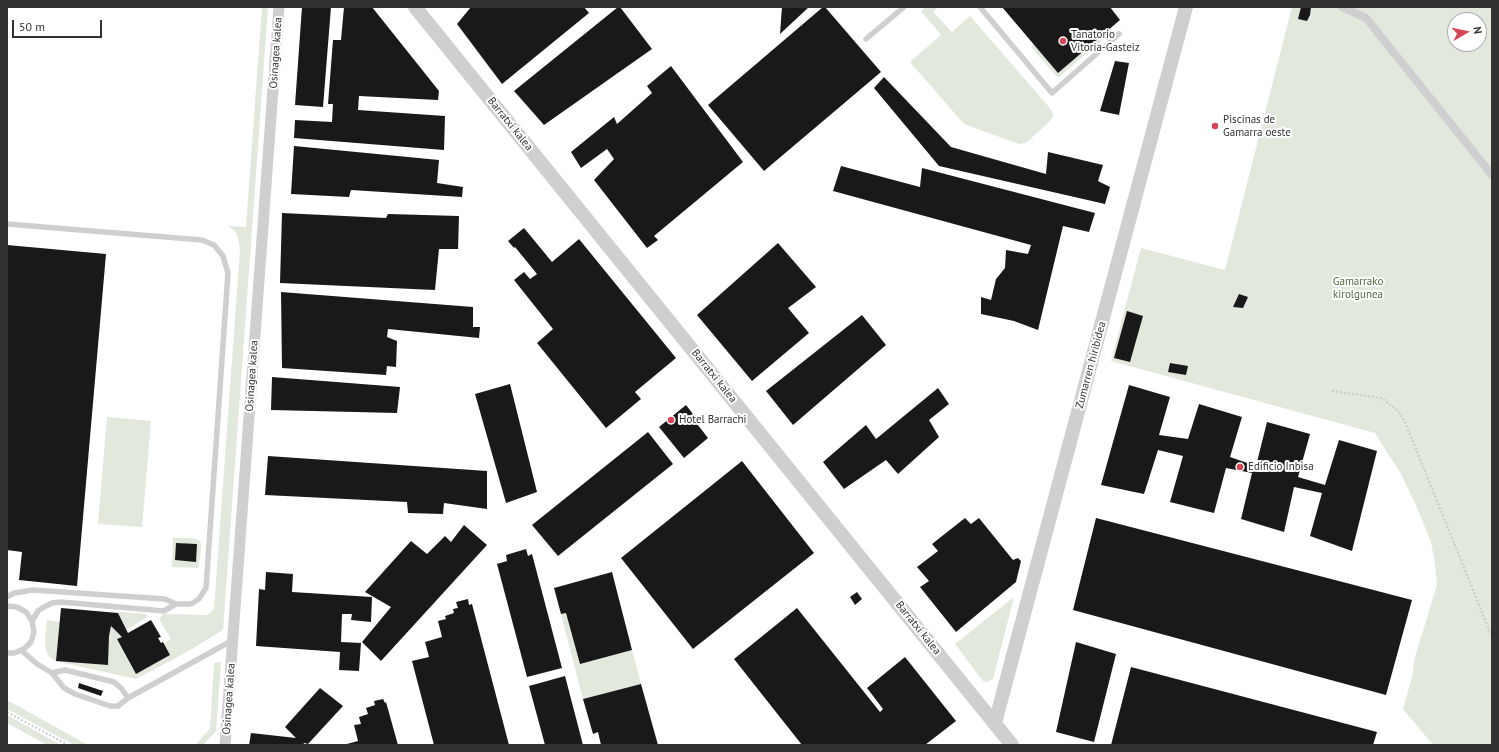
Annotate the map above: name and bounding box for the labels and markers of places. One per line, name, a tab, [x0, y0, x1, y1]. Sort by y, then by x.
place label: Tanatorio Vitoria-Gasteiz	[1071, 28, 1140, 54]
marker: Tanatorio Vitoria-Gasteiz	[1058, 36, 1068, 46]
place label: Piscinas de Gamarra oeste	[1223, 113, 1291, 139]
marker: Piscinas de Gamarra oeste	[1210, 121, 1220, 131]
place label: Hotel Barrachi	[679, 413, 746, 427]
marker: Hotel Barrachi	[666, 415, 676, 425]
place label: Edificio Inbisa	[1248, 460, 1314, 474]
marker: Edificio Inbisa	[1235, 462, 1245, 472]

